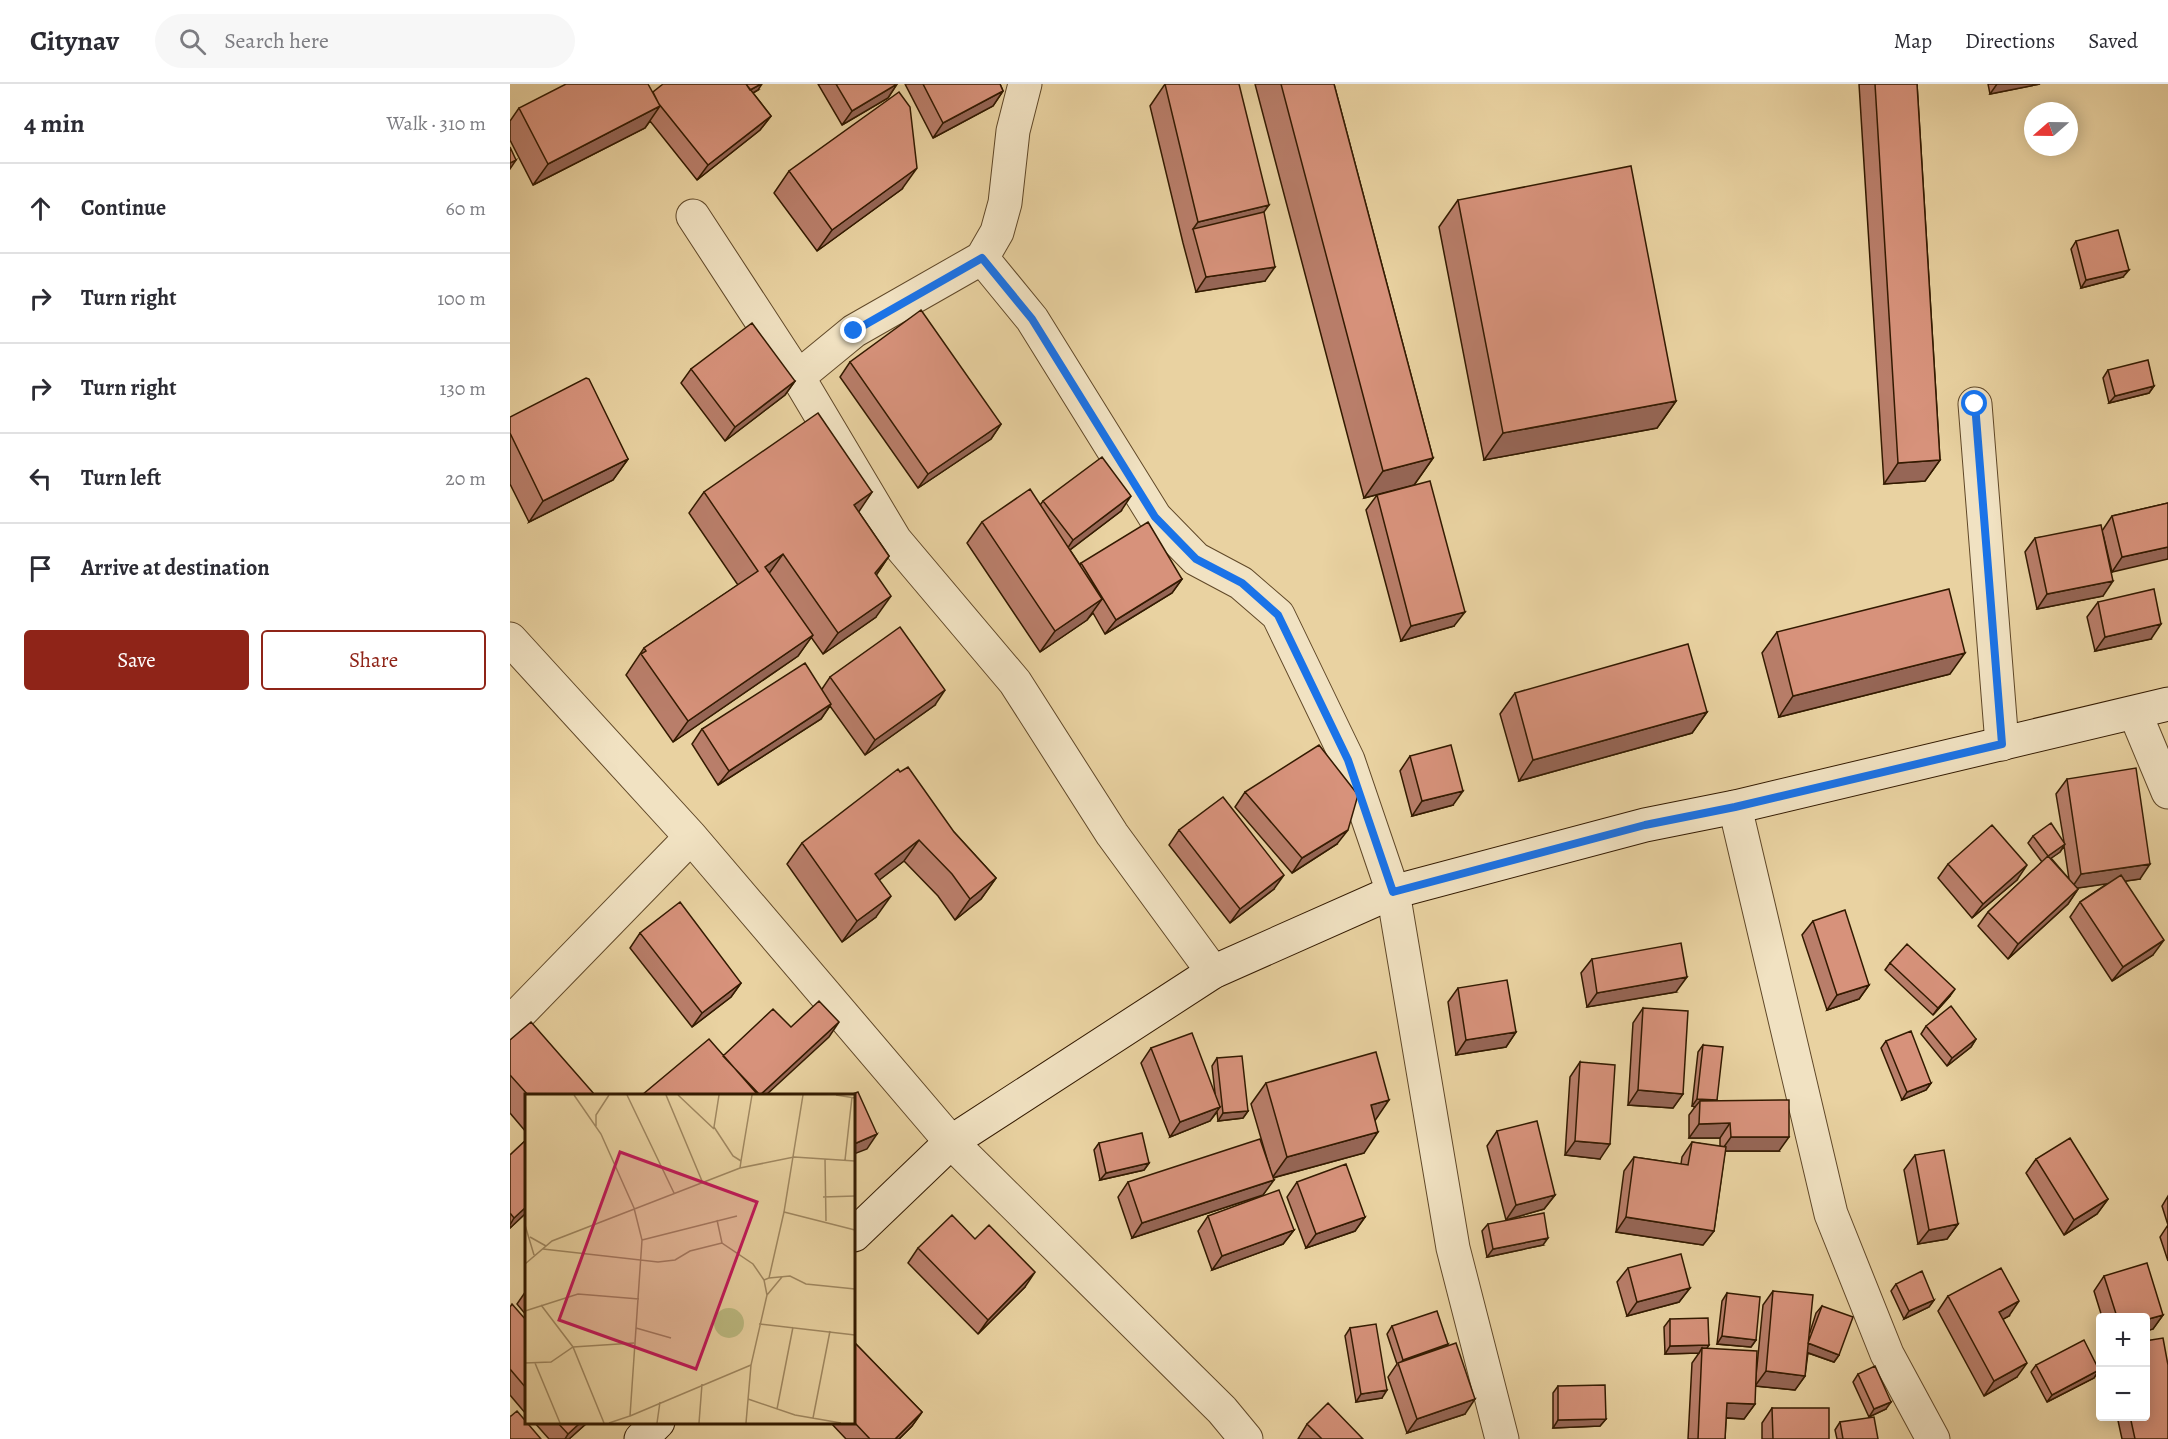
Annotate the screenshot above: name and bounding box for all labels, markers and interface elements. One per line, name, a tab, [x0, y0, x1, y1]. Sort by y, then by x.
search box	[155, 14, 575, 68]
text: Citynav	[30, 22, 119, 60]
icon: search	[176, 25, 209, 58]
text: Search here	[224, 26, 329, 56]
text: Map	[1894, 27, 1932, 55]
text: Directions	[1965, 27, 2055, 55]
text: Saved	[2088, 27, 2138, 55]
north arrow	[2024, 102, 2078, 156]
text: 4 min	[24, 106, 85, 141]
text: Walk · 310 m	[387, 110, 486, 137]
icon: ahead	[24, 192, 57, 225]
text: Continue	[81, 193, 166, 223]
text: 60 m	[446, 195, 486, 222]
icon: right	[24, 282, 57, 315]
text: Turn right	[81, 283, 177, 313]
text: 100 m	[437, 285, 486, 312]
route end	[840, 317, 866, 343]
icon: right	[24, 372, 57, 405]
text: Turn right	[81, 373, 177, 403]
text: 130 m	[440, 375, 486, 402]
route start	[1961, 390, 1987, 416]
icon: left	[24, 462, 57, 495]
text: Turn left	[81, 463, 161, 493]
text: 20 m	[445, 465, 486, 492]
icon: arrive	[24, 552, 57, 585]
text: Arrive at destination	[81, 553, 270, 583]
button: Save	[24, 630, 249, 690]
button: Share	[261, 630, 486, 690]
inset map	[525, 1094, 855, 1424]
map controls	[2096, 1313, 2150, 1421]
button: +	[2096, 1313, 2150, 1367]
button: −	[2096, 1367, 2150, 1421]

